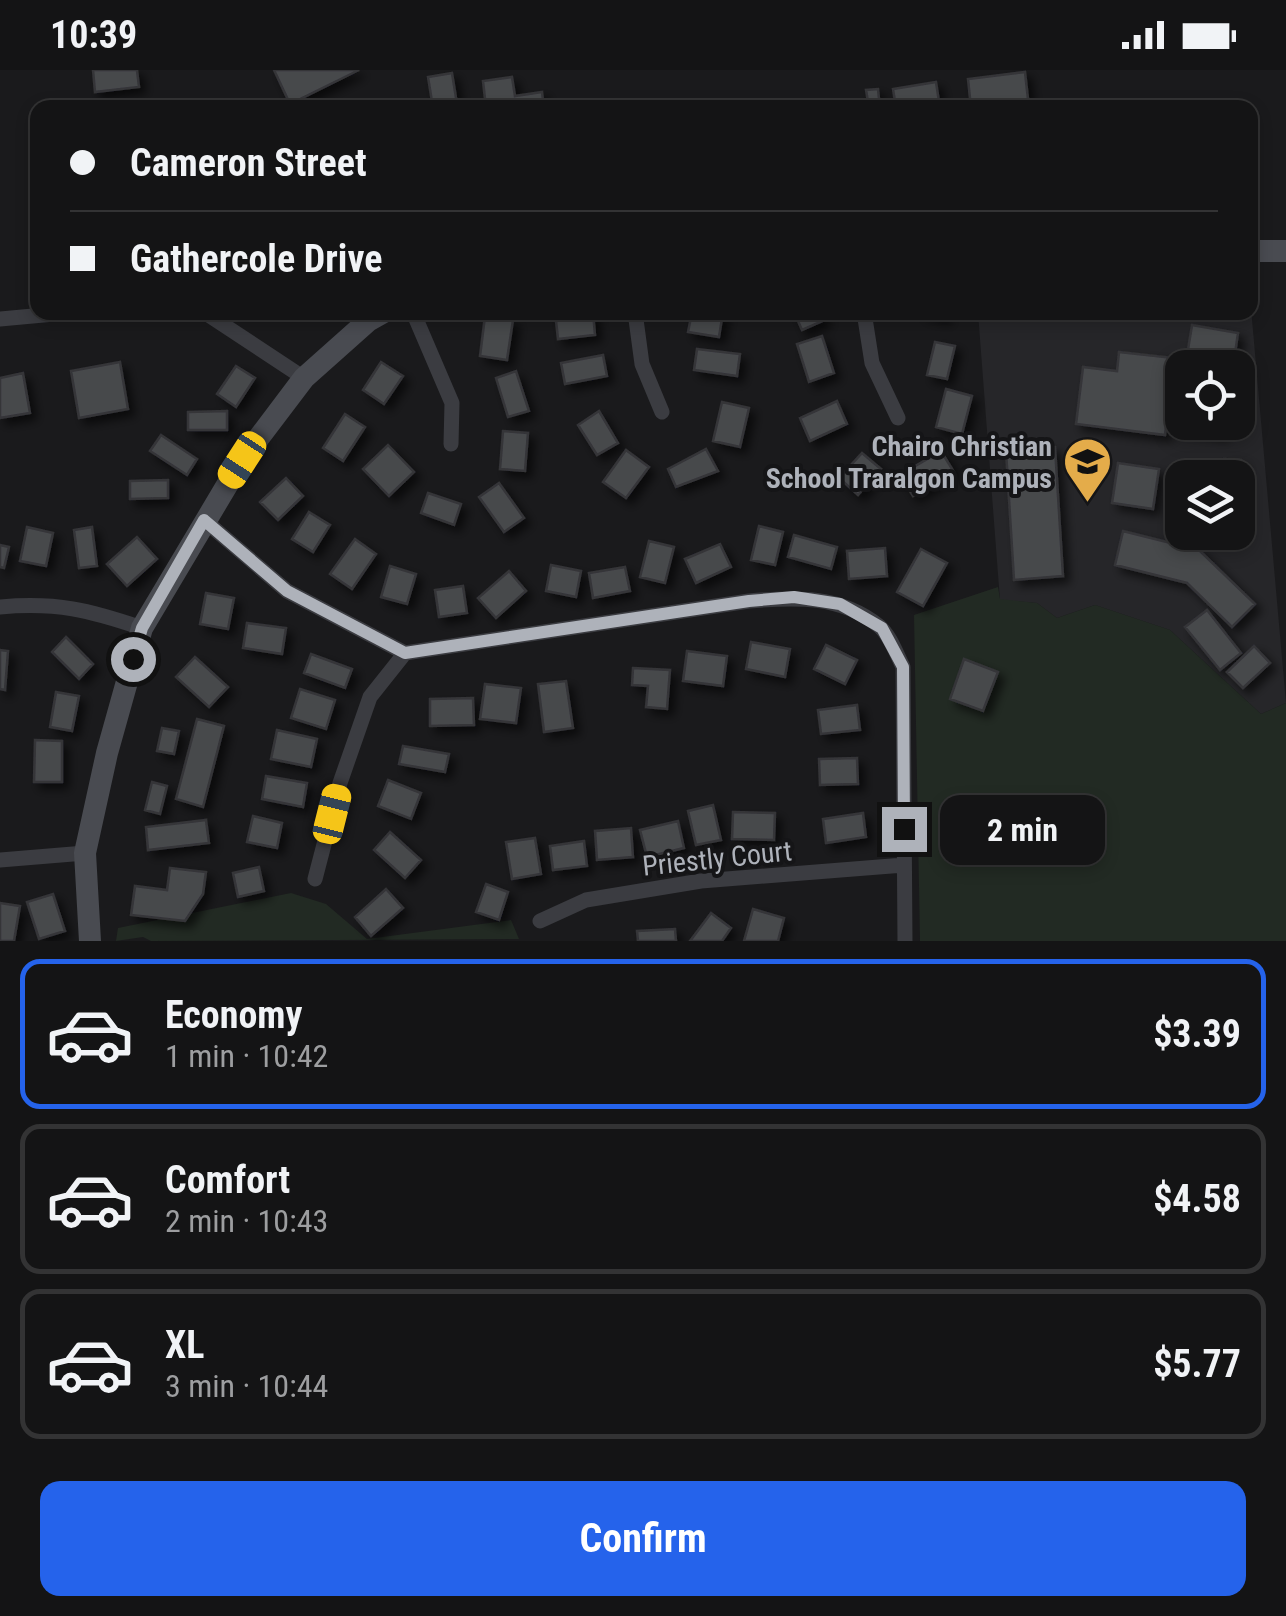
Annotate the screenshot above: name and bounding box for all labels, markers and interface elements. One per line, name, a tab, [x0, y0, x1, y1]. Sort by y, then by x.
text: 10:39	[50, 13, 137, 57]
text: Cameron Street	[130, 141, 367, 185]
text: Gathercole Drive	[130, 237, 382, 281]
map controls	[1165, 350, 1255, 550]
button: locate	[1165, 350, 1255, 440]
car	[213, 427, 271, 493]
place label: Chairo Christian School Traralgon Campus	[766, 430, 1052, 495]
school or university icon: Chairo Christian School Traralgon Campus	[1061, 436, 1113, 504]
button: layers	[1165, 460, 1255, 550]
route start	[111, 637, 156, 682]
car	[310, 781, 354, 847]
callout: 2 min	[939, 794, 1104, 864]
route end	[882, 807, 927, 852]
text: 2 min	[987, 811, 1058, 849]
street label: Priestly Court	[641, 834, 793, 883]
icon: car	[45, 989, 135, 1079]
text: Economy	[165, 993, 302, 1037]
text: $3.39	[1153, 1012, 1241, 1056]
text: 1 min · 10:42	[165, 1037, 328, 1075]
icon: car	[45, 1154, 135, 1244]
text: Comfort	[165, 1158, 290, 1202]
text: $4.58	[1153, 1177, 1241, 1221]
text: 2 min · 10:43	[165, 1202, 328, 1240]
icon: car	[45, 1319, 135, 1409]
text: XL	[165, 1323, 204, 1367]
text: $5.77	[1153, 1342, 1241, 1386]
text: 3 min · 10:44	[165, 1367, 328, 1405]
button: Confirm	[40, 1481, 1246, 1596]

